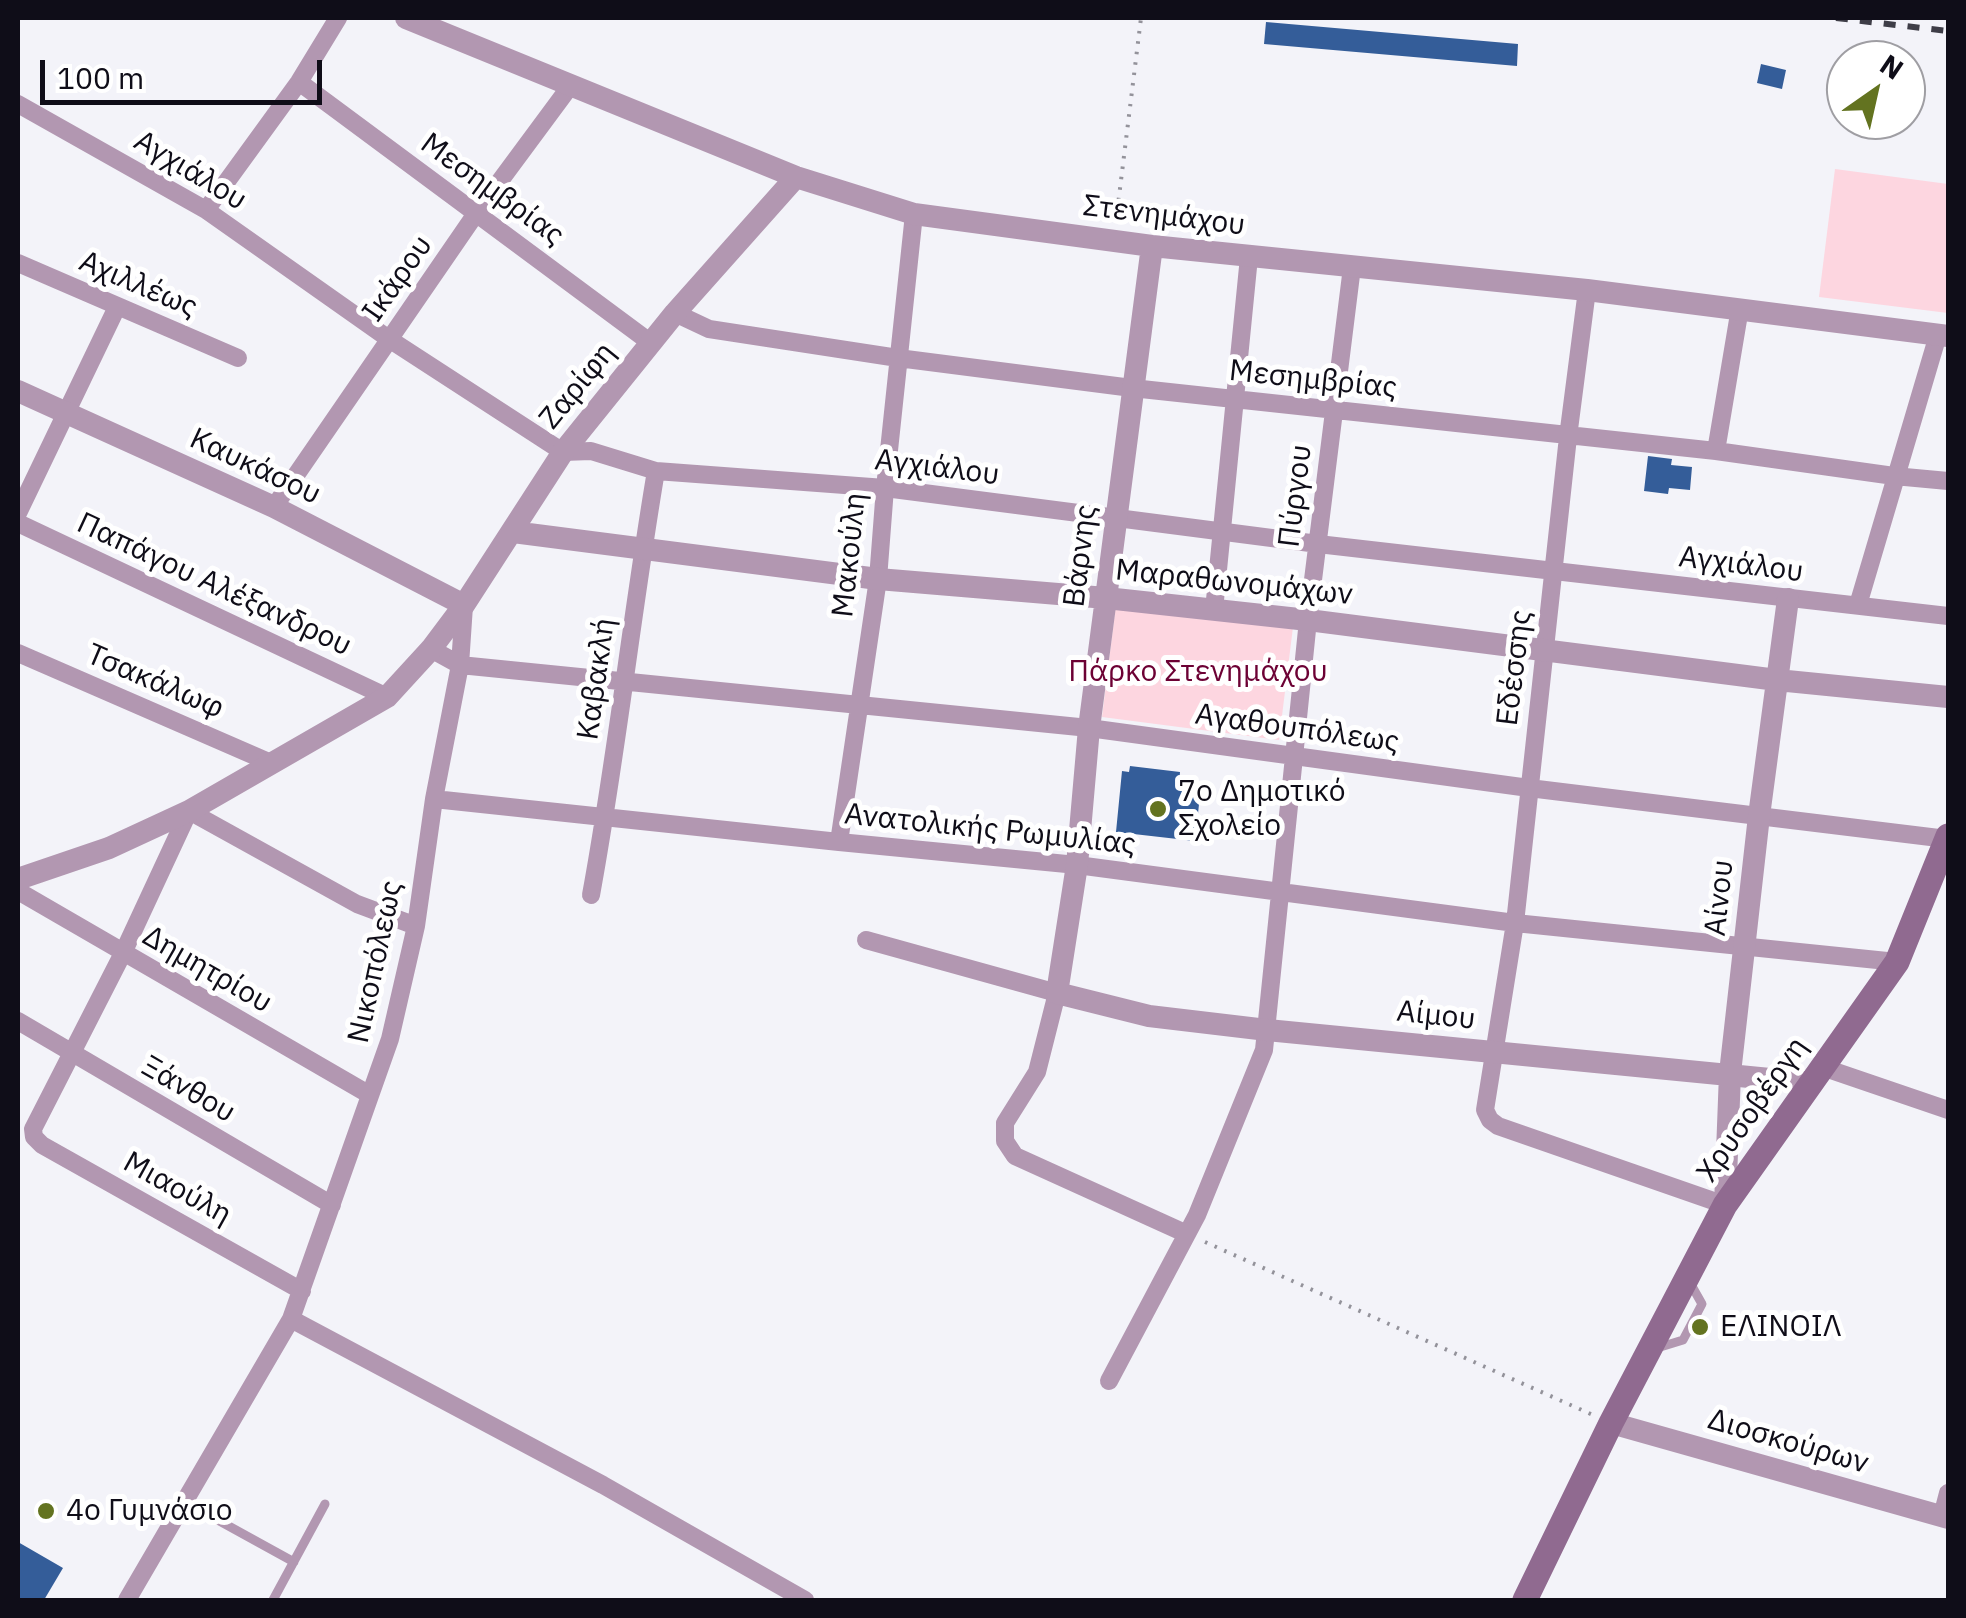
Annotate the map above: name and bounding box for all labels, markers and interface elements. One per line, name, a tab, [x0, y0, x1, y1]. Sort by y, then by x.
scale bar	[45, 40, 328, 102]
north arrow	[1826, 40, 1926, 140]
text: N	[1873, 45, 1911, 87]
text: 100 m	[57, 58, 144, 97]
street label: Αγχιάλου	[127, 123, 253, 219]
street label: Μεσημβρίας	[413, 126, 571, 254]
street label: Στενημάχου	[1081, 188, 1247, 244]
street label: Ικάρου	[355, 229, 441, 329]
street label: Αχιλλέως	[73, 244, 203, 326]
street label: Ζαρίφη	[532, 336, 624, 436]
street label: Μεσημβρίας	[1227, 353, 1399, 407]
street label: Καυκάσου	[184, 421, 326, 513]
street label: Αγχιάλου	[873, 443, 1001, 493]
street label: Πύργου	[1272, 443, 1320, 549]
street label: Μακούλη	[826, 491, 874, 619]
street label: Βάρνης	[1057, 503, 1105, 609]
street label: Παπάγου Αλέξανδρου	[71, 506, 357, 664]
street label: Αγχιάλου	[1677, 540, 1805, 590]
street label: Μαραθωνομάχων	[1114, 553, 1354, 613]
street label: Εδέσσης	[1490, 608, 1540, 728]
street label: Καβακλή	[571, 616, 623, 742]
street label: Τσακάλωφ	[81, 637, 229, 727]
park label: Πάρκο Στενημάχου	[1068, 654, 1328, 690]
street label: Αγαθουπόλεως	[1193, 697, 1401, 761]
place label: 7ο Δημοτικό Σχολείο	[1178, 774, 1345, 844]
street label: Ανατολικής Ρωμυλίας	[843, 797, 1137, 863]
marker: 7ο Δημοτικό Σχολείο	[1147, 798, 1169, 820]
street label: Αίνου	[1698, 858, 1742, 938]
street label: Νικοπόλεως	[341, 878, 411, 1046]
street label: Δημητρίου	[136, 919, 278, 1021]
street label: Αίμου	[1395, 994, 1477, 1038]
street label: Χρυσοβέργη	[1690, 1031, 1816, 1189]
street label: Ξάνθου	[135, 1049, 241, 1131]
street label: Μιαούλη	[117, 1145, 237, 1233]
place label: ΕΛΙΝΟΙΛ	[1720, 1309, 1842, 1345]
marker: ΕΛΙΝΟΙΛ	[1689, 1316, 1711, 1338]
street label: Διοσκούρων	[1703, 1402, 1873, 1482]
place label: 4o Γυμνάσιο	[66, 1493, 232, 1529]
marker: 4o Γυμνάσιο	[35, 1500, 57, 1522]

